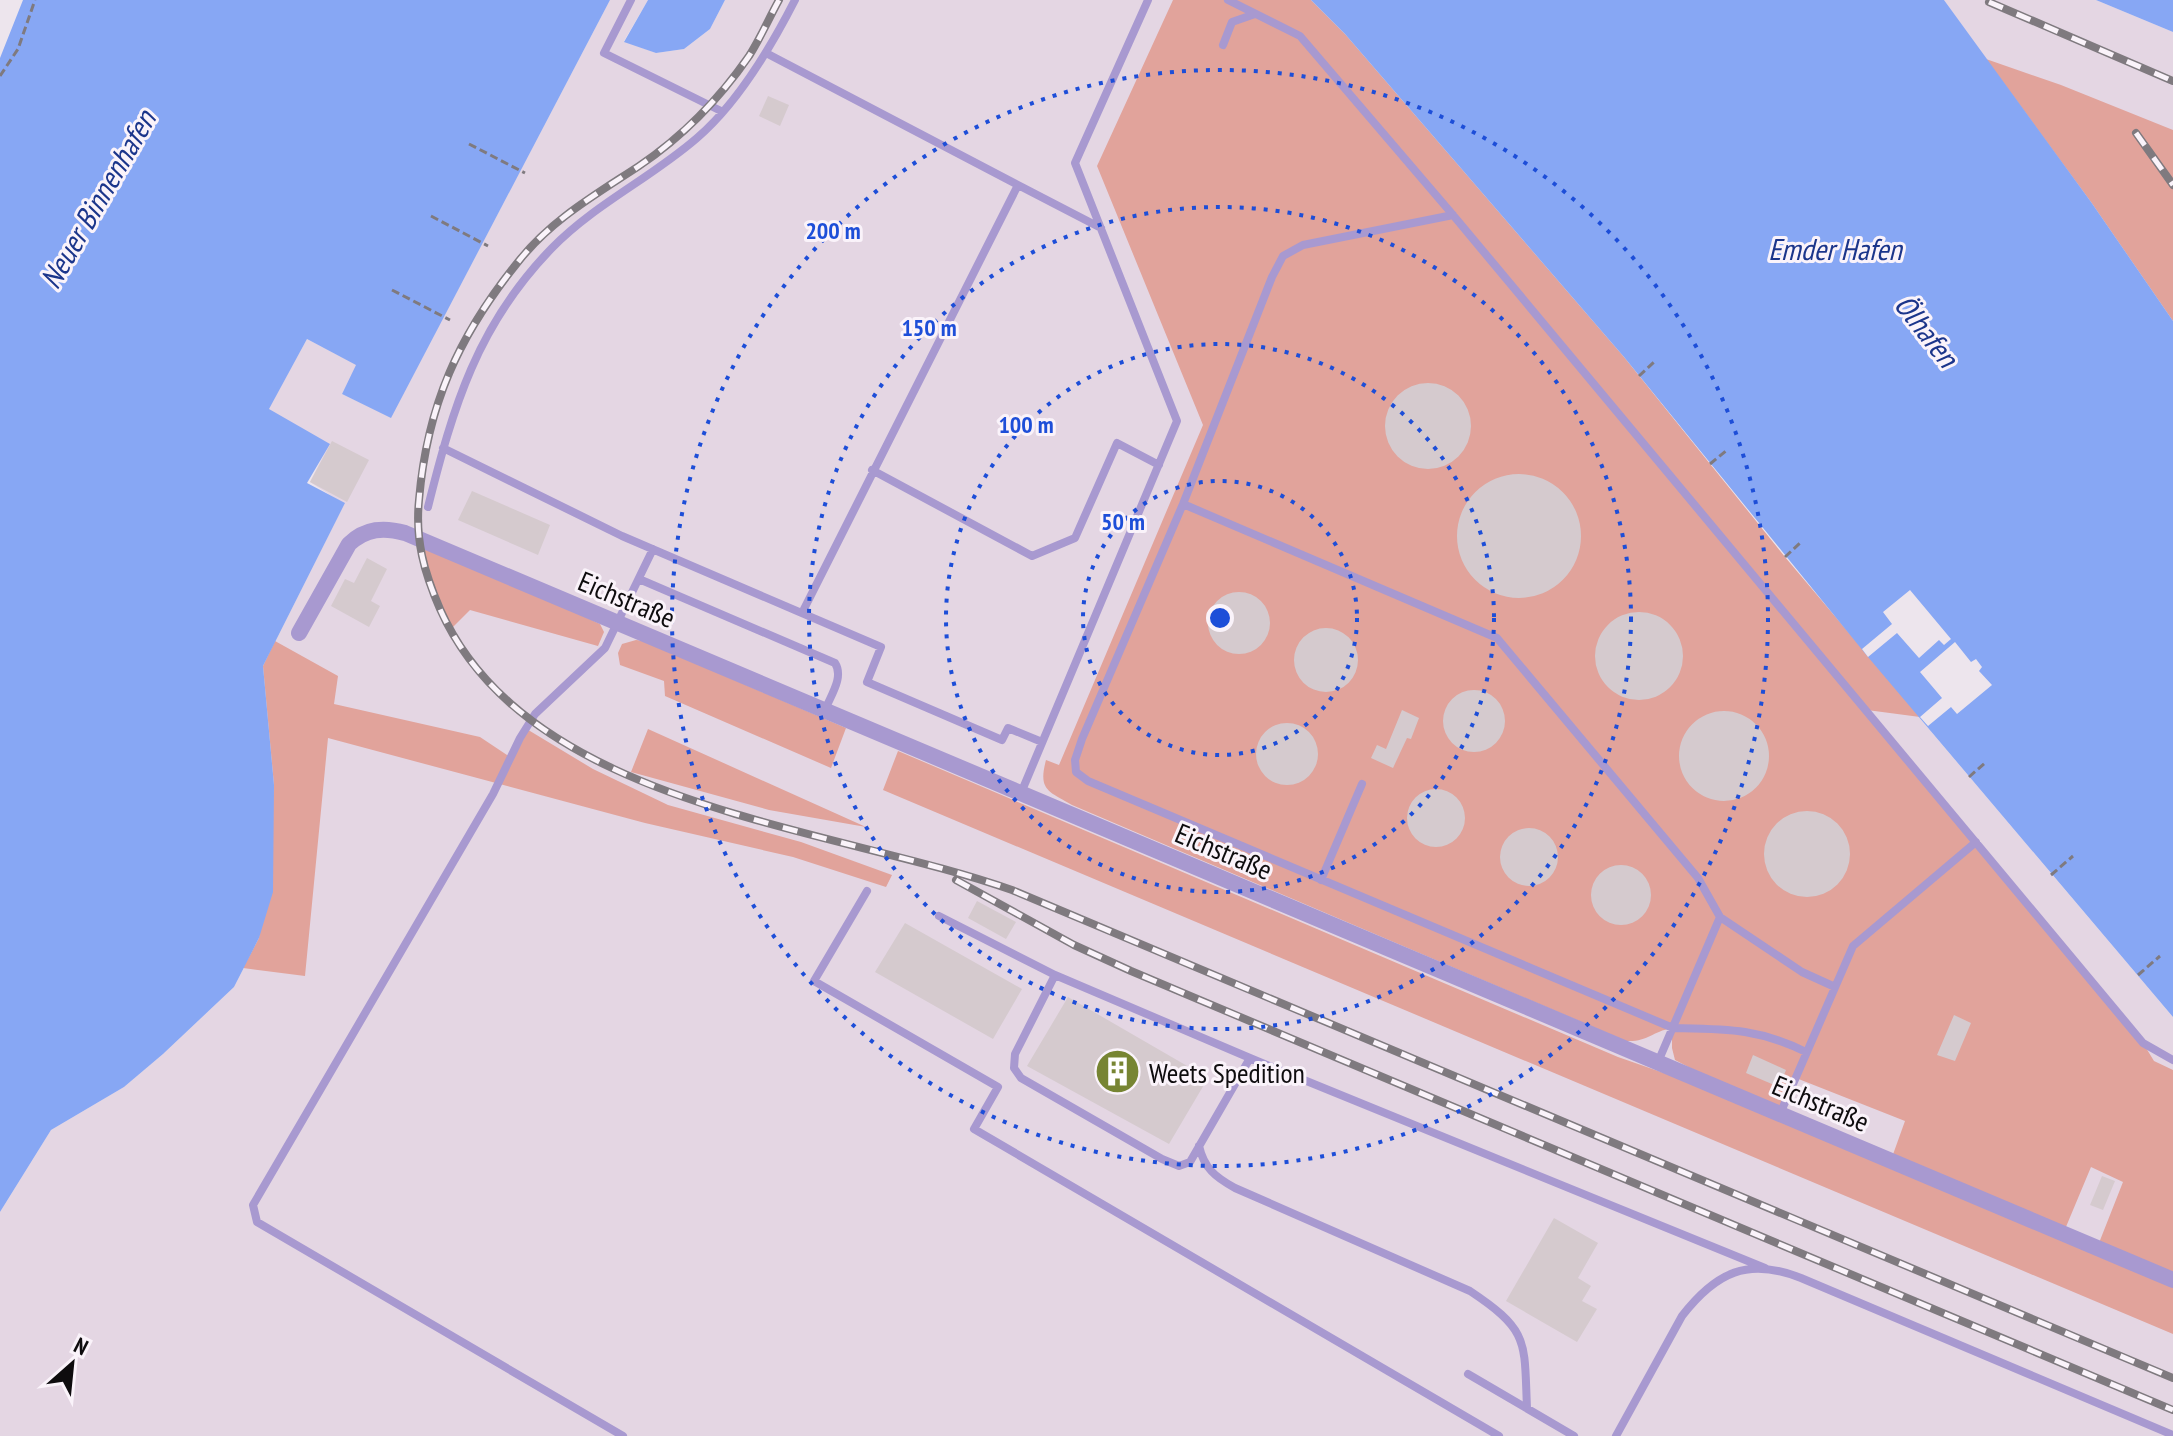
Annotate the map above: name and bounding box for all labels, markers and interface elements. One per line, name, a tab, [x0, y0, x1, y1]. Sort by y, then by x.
water label: Neuer Binnenhafen	[30, 101, 165, 295]
text: 200 m	[805, 215, 861, 246]
water label: Emder Hafen	[1768, 229, 1904, 268]
water label: Ölhafen	[1886, 286, 1969, 376]
text: 150 m	[901, 312, 957, 343]
text: 100 m	[998, 409, 1054, 440]
text: 50 m	[1101, 506, 1145, 537]
street label: Eichstraße	[573, 562, 681, 636]
centre of rings	[1206, 604, 1234, 632]
street label: Eichstraße	[1170, 814, 1278, 888]
building icon: Weets Spedition	[1094, 1048, 1142, 1096]
place label: Weets Spedition	[1149, 1054, 1305, 1091]
street label: Eichstraße	[1767, 1066, 1875, 1140]
north arrow	[32, 1324, 112, 1404]
text: N	[69, 1331, 93, 1361]

